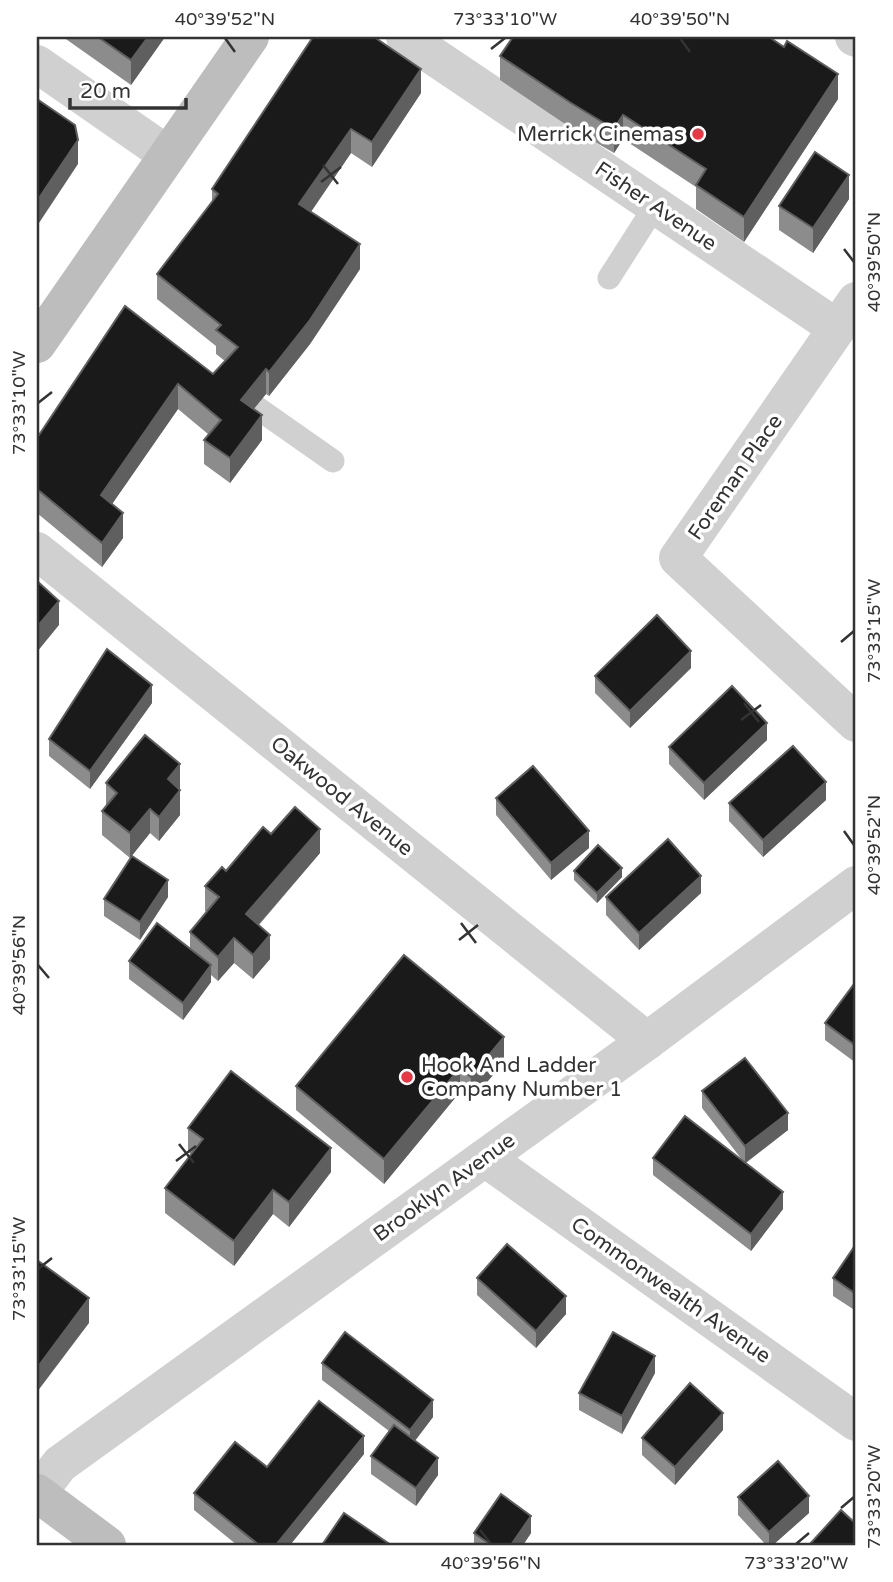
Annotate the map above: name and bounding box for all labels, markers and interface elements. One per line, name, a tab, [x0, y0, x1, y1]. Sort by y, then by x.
text: 40°39'52"N	[175, 8, 275, 30]
text: 73°33'10"W	[453, 8, 557, 30]
text: 40°39'50"N	[630, 8, 730, 30]
scale bar	[70, 66, 186, 110]
text: 20 m	[80, 79, 131, 104]
place label: Merrick Cinemas	[517, 122, 684, 147]
marker: Merrick Cinemas	[690, 126, 706, 142]
street label: Fisher Avenue	[590, 157, 721, 256]
text: 40°39'50"N	[863, 212, 885, 312]
text: 73°33'10"W	[8, 351, 30, 455]
street label: Foreman Place	[683, 410, 788, 545]
text: 73°33'15"W	[863, 579, 885, 683]
street label: Oakwood Avenue	[265, 731, 418, 862]
text: 40°39'52"N	[863, 795, 885, 895]
text: 40°39'56"N	[8, 915, 30, 1015]
place label: Hook And Ladder Company Number 1	[421, 1053, 622, 1102]
marker: Hook And Ladder Company Number 1	[399, 1069, 415, 1085]
street label: Brooklyn Avenue	[369, 1128, 520, 1247]
street label: Commonwealth Avenue	[566, 1212, 775, 1369]
text: 73°33'15"W	[8, 1217, 30, 1321]
text: 73°33'20"W	[863, 1445, 885, 1549]
text: 40°39'56"N	[441, 1552, 541, 1574]
text: 73°33'20"W	[744, 1552, 848, 1574]

